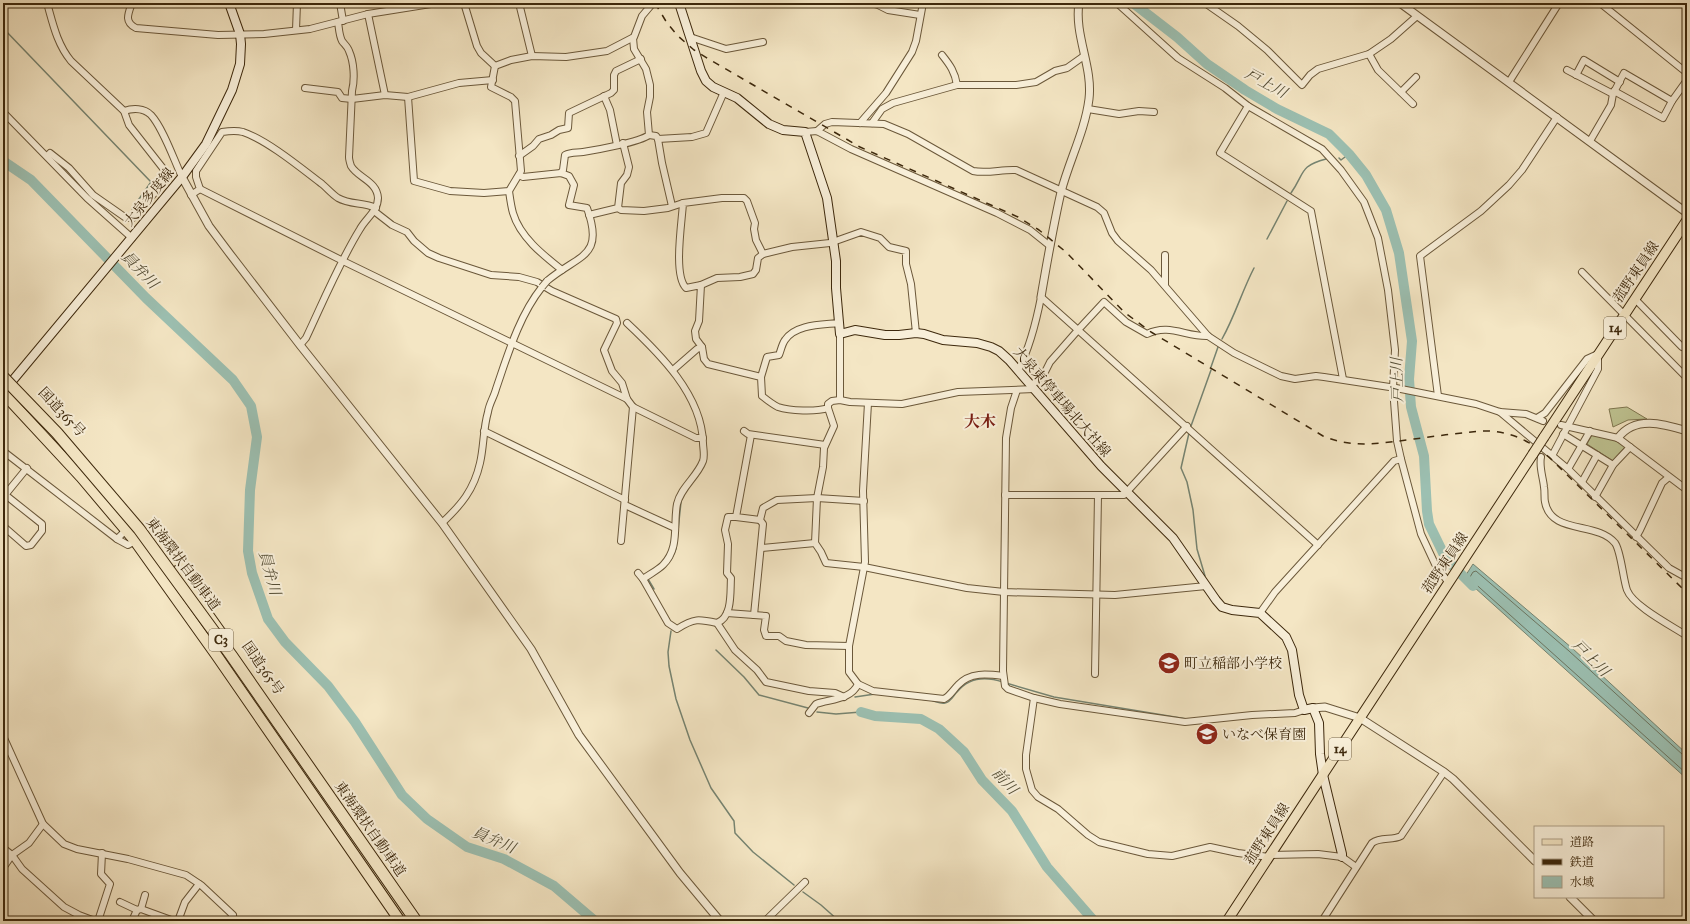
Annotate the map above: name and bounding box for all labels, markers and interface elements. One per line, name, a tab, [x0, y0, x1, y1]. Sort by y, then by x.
water label: 戸上川	[1242, 64, 1292, 103]
street label: 大泉多度線	[120, 164, 178, 230]
street label: 菰野東員線	[1609, 238, 1663, 306]
water label: 員弁川	[118, 248, 163, 294]
road number: 14	[1604, 317, 1626, 339]
street label: 大泉東停車場北大社線	[1010, 344, 1114, 460]
water label: 戸上川	[1388, 355, 1406, 403]
street label: 国道365号	[35, 384, 89, 440]
district label: 大木	[964, 412, 996, 431]
street label: 東海環状自動車道	[143, 514, 223, 614]
street label: 菰野東員線	[1418, 529, 1472, 597]
water label: 員弁川	[255, 549, 285, 599]
road number: C3	[209, 629, 233, 651]
water label: 戸上川	[1569, 636, 1615, 682]
street label: 国道365号	[238, 638, 288, 698]
school or university icon: 町立稲部小学校	[1156, 650, 1182, 676]
place label: 町立稲部小学校	[1184, 655, 1282, 672]
school or university icon: いなべ保育園	[1194, 721, 1220, 747]
place label: いなべ保育園	[1222, 726, 1306, 743]
road number: 14	[1329, 738, 1351, 760]
water label: 前川	[988, 764, 1023, 800]
street label: 東海環状自動車道	[331, 778, 409, 880]
street label: 菰野東員線	[1241, 800, 1293, 868]
water label: 員弁川	[470, 823, 520, 858]
legend	[1534, 826, 1664, 898]
text: 道路	[1570, 835, 1594, 849]
text: 鉄道	[1569, 855, 1594, 869]
text: 水域	[1570, 875, 1594, 889]

